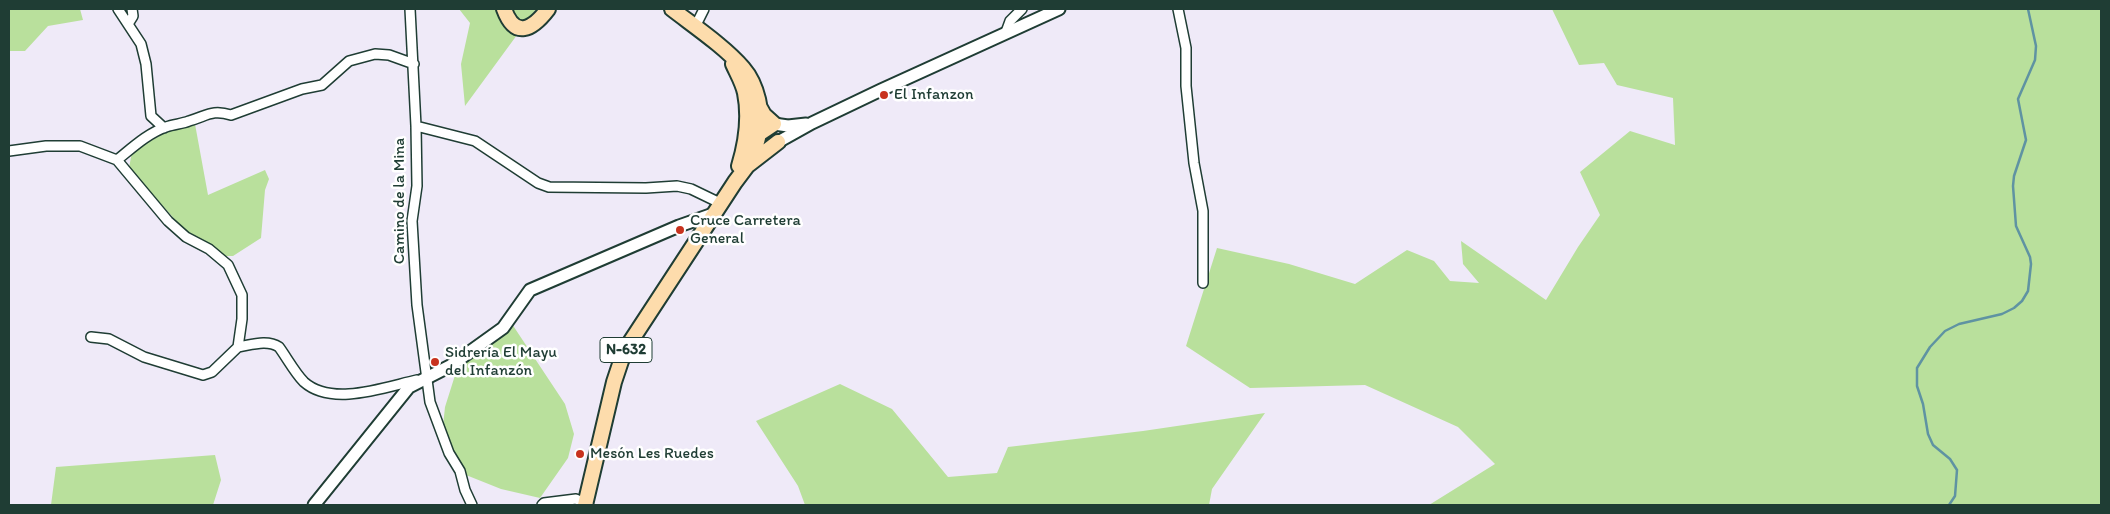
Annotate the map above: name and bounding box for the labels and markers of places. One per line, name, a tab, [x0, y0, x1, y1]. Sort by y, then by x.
place label: El Infanzon	[894, 85, 973, 105]
marker: El Infanzon	[878, 89, 890, 101]
place label: Cruce Carretera General	[690, 211, 801, 249]
marker: Cruce Carretera General	[674, 224, 686, 236]
place label: Sidrería El Mayu del Infanzón	[445, 343, 557, 381]
marker: Sidrería El Mayu del Infanzón	[429, 356, 441, 368]
place label: Mesón Les Ruedes	[590, 444, 714, 464]
marker: Mesón Les Ruedes	[574, 448, 586, 460]

